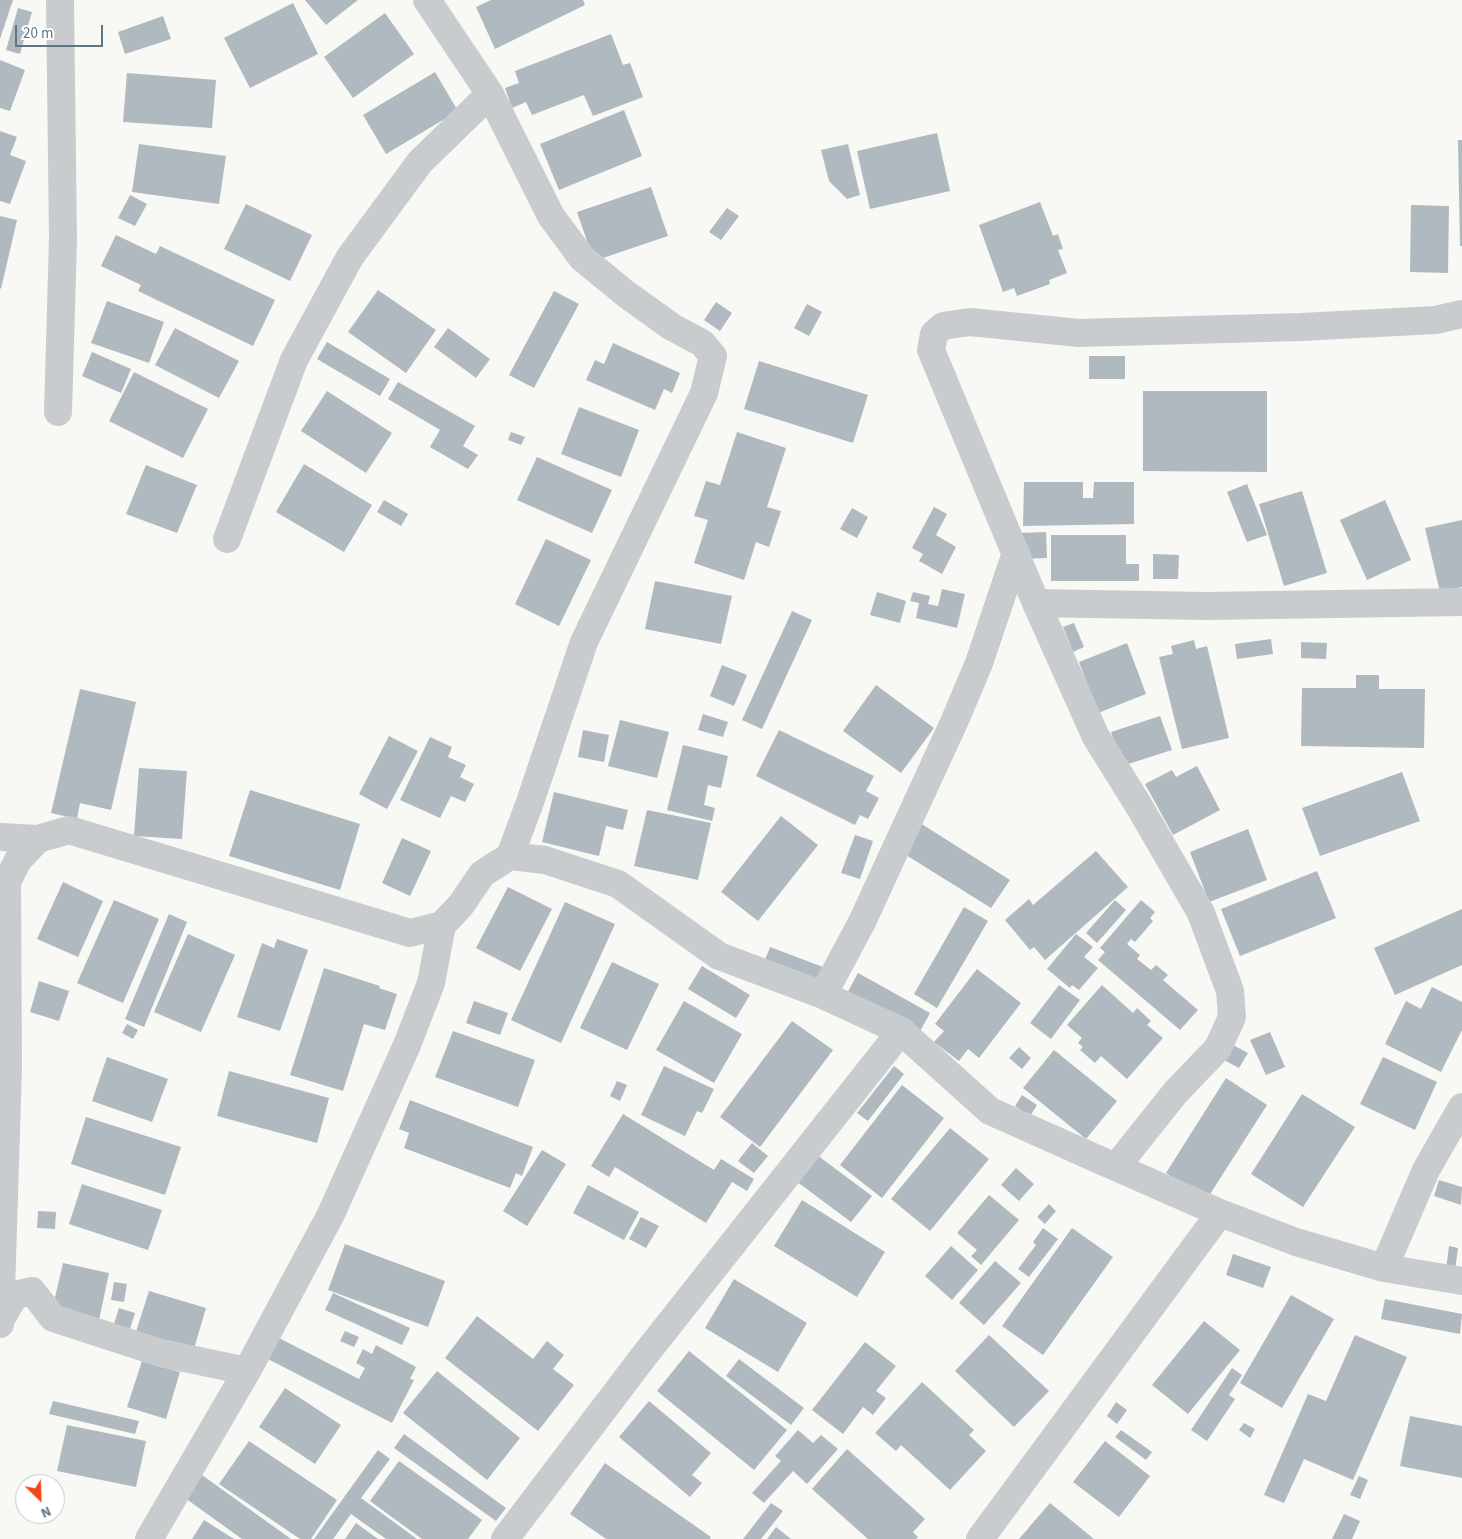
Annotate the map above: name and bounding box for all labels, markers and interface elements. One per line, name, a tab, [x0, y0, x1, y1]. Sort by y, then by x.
scale bar	[18, 15, 105, 47]
text: 20 m	[23, 23, 53, 44]
north arrow	[15, 1474, 65, 1524]
text: N	[37, 1501, 54, 1523]

